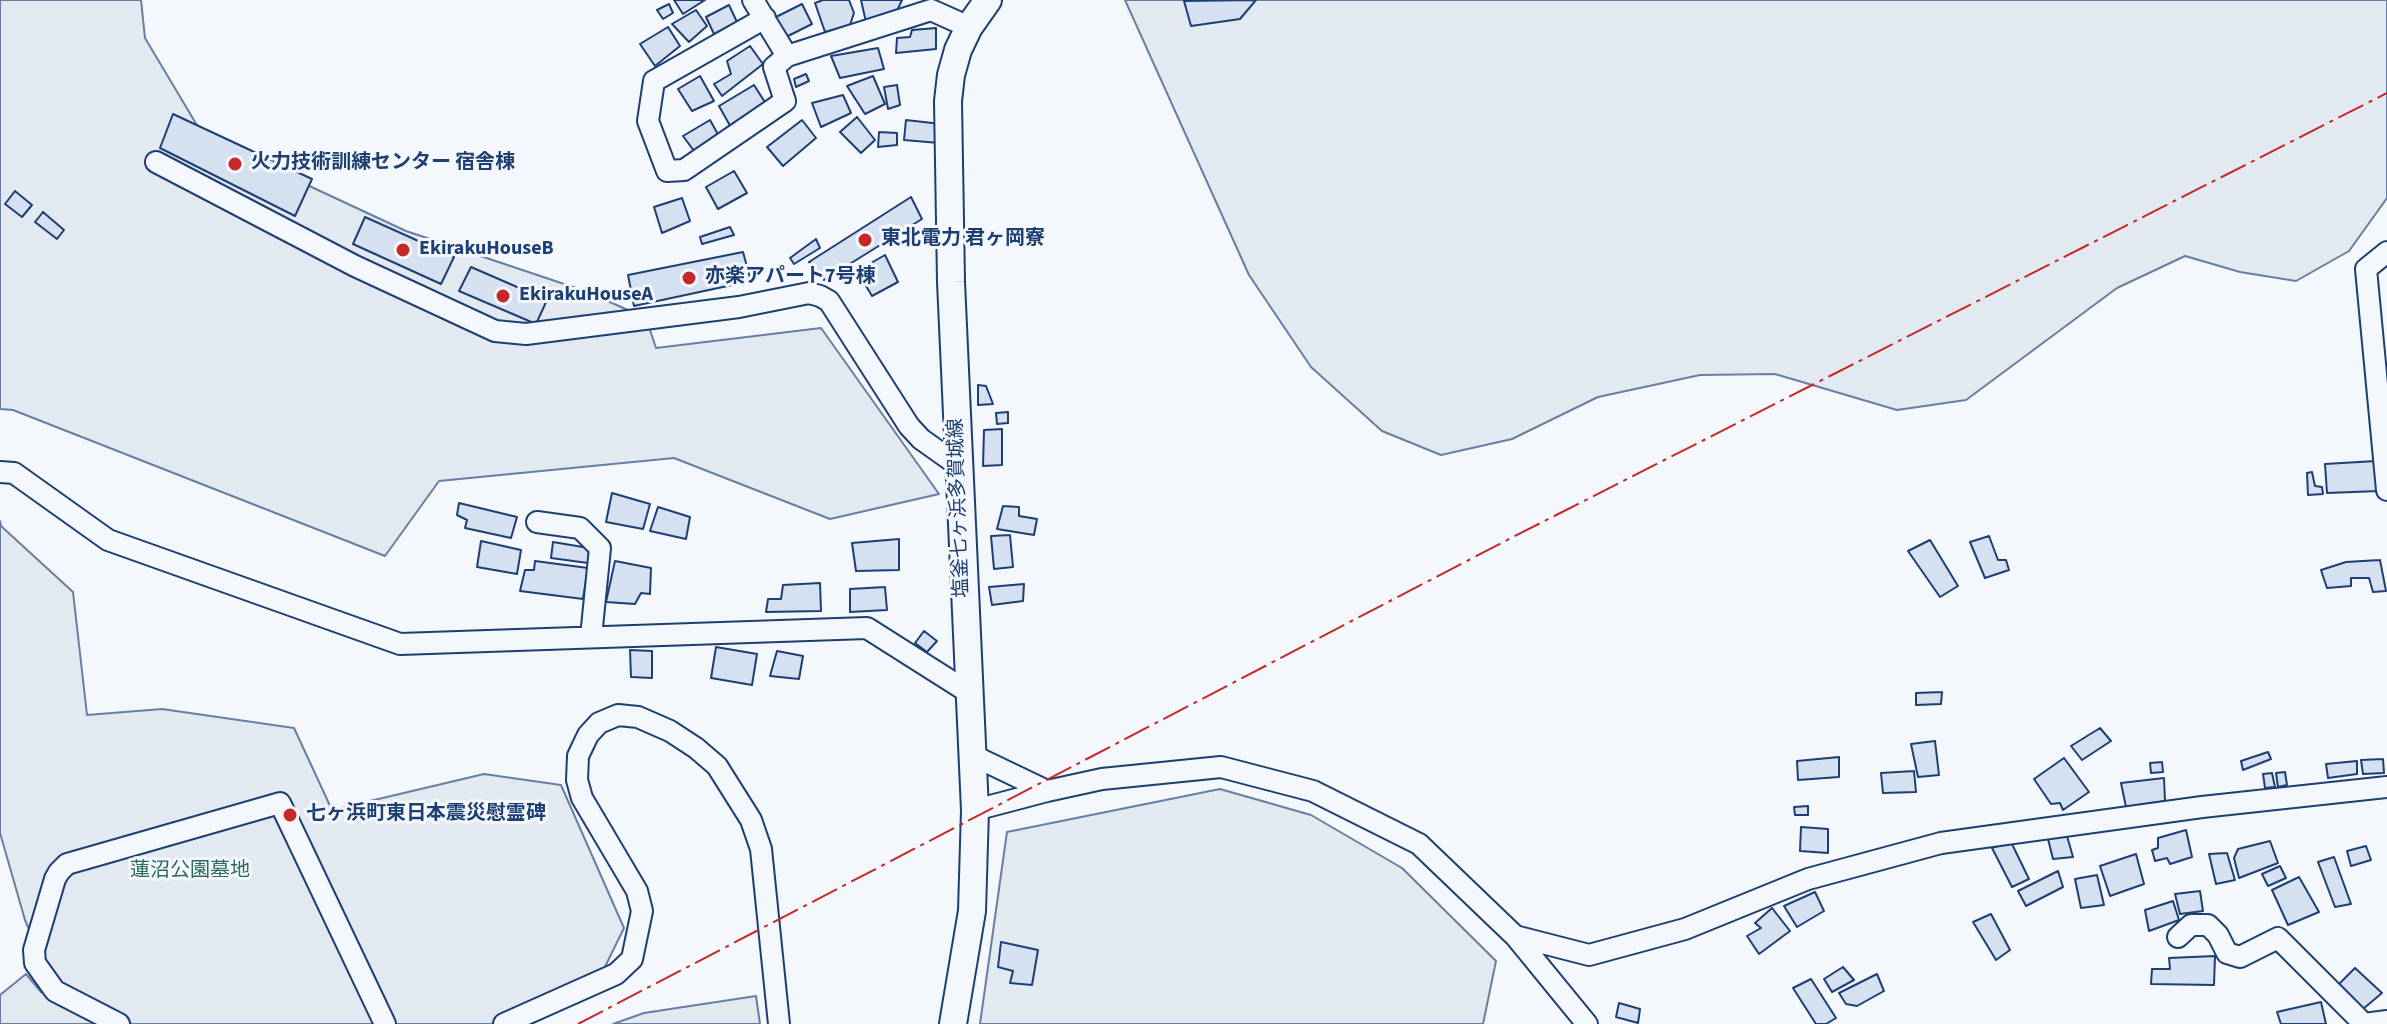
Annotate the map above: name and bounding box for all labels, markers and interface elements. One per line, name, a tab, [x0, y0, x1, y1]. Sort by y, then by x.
place label: 火力技術訓練センター 宿舎棟	[251, 152, 515, 176]
marker: 火力技術訓練センター 宿舎棟	[226, 155, 244, 173]
place label: 東北電力 君ヶ岡寮	[881, 228, 1045, 252]
marker: 東北電力 君ヶ岡寮	[856, 231, 874, 249]
place label: EkirakuHouseB	[419, 238, 554, 262]
marker: EkirakuHouseB	[394, 241, 412, 259]
place label: 亦楽アパート7号棟	[705, 266, 876, 290]
marker: 亦楽アパート7号棟	[680, 269, 698, 287]
place label: EkirakuHouseA	[519, 284, 653, 308]
marker: EkirakuHouseA	[494, 287, 512, 305]
street label: 塩釜七ヶ浜多賀城線	[945, 418, 975, 598]
place label: 七ヶ浜町東日本震災慰霊碑	[306, 803, 546, 827]
marker: 七ヶ浜町東日本震災慰霊碑	[281, 806, 299, 824]
park label: 蓮沼公園墓地	[130, 860, 250, 884]

